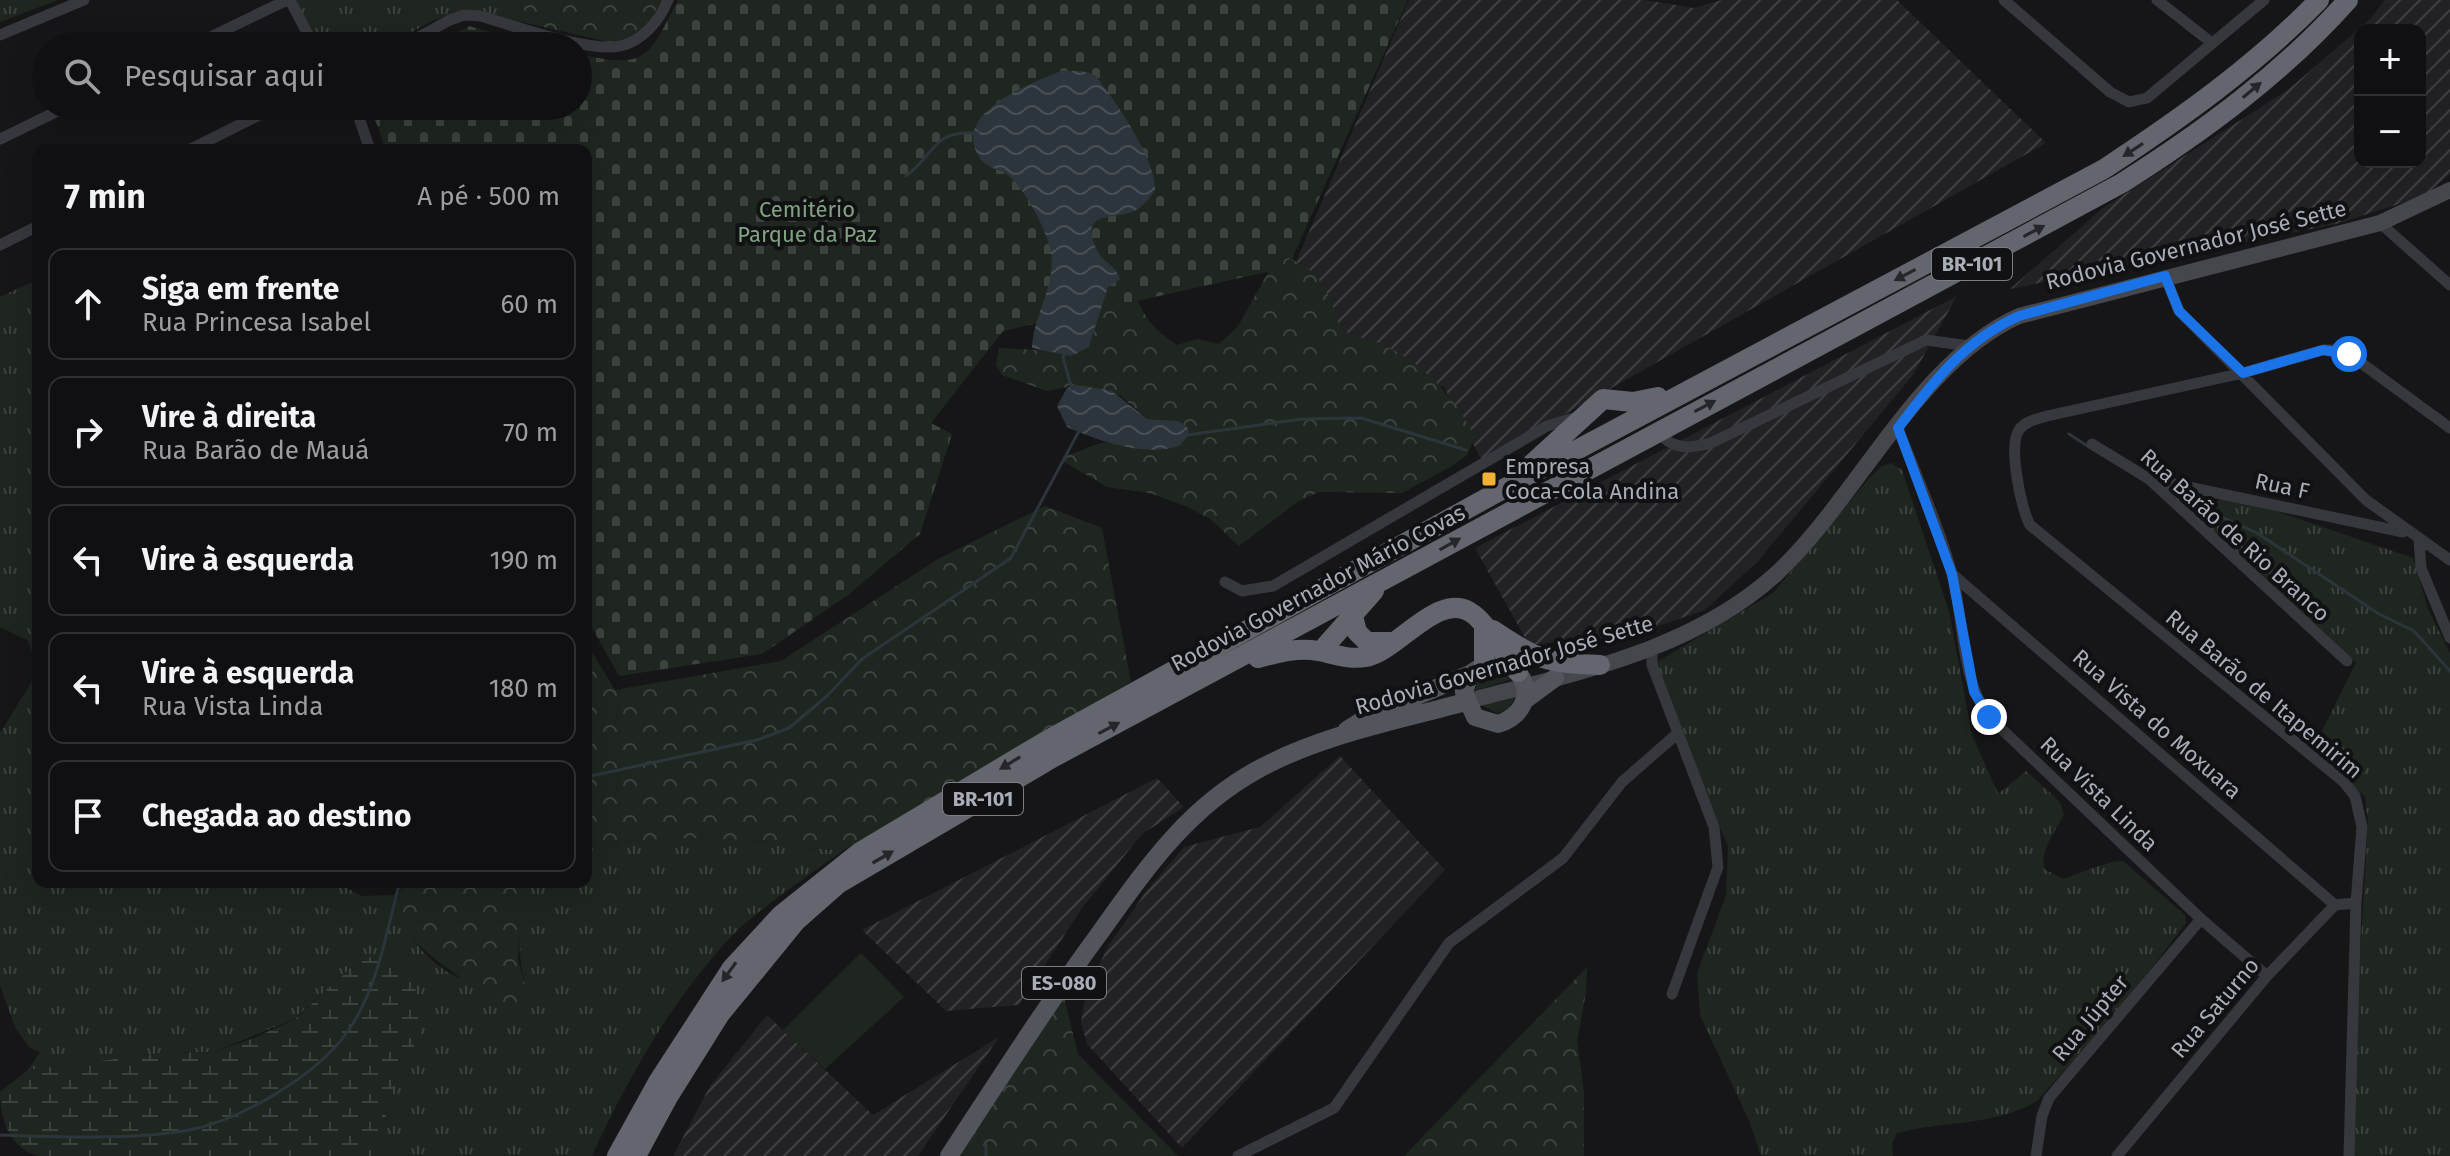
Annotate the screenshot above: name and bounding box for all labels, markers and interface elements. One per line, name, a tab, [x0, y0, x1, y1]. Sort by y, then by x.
map controls	[2354, 24, 2426, 168]
button: +	[2354, 24, 2426, 96]
search box	[32, 32, 592, 120]
icon: search	[60, 54, 104, 98]
text: Pesquisar aqui	[124, 58, 325, 94]
one-way arrow	[2242, 82, 2262, 99]
button: −	[2354, 96, 2426, 168]
one-way arrow	[2122, 142, 2144, 156]
text: 7 min	[64, 176, 146, 217]
text: A pé · 500 m	[417, 181, 560, 212]
street label: Rodovia Governador José Sette	[2043, 195, 2349, 295]
park label: Cemitério Parque da Paz	[737, 196, 877, 248]
one-way arrow	[2022, 224, 2045, 237]
road number: BR-101	[1932, 248, 2012, 280]
one-way arrow	[1894, 269, 1917, 282]
text: Siga em frente	[142, 271, 339, 307]
icon: ahead	[66, 282, 110, 326]
text: 60 m	[500, 289, 558, 320]
text: Rua Princesa Isabel	[142, 307, 371, 338]
route start	[2331, 336, 2367, 372]
text: Vire à direita	[142, 399, 316, 435]
one-way arrow	[1694, 399, 1717, 412]
icon: right	[66, 410, 110, 454]
text: 70 m	[503, 417, 558, 448]
text: Rua Barão de Mauá	[142, 435, 369, 466]
street label: Rua Barão de Rio Branco	[2135, 443, 2335, 627]
place label: Empresa Coca-Cola Andina	[1505, 453, 1679, 505]
street label: Rua F	[2252, 467, 2312, 505]
marker: Empresa Coca-Cola Andina	[1480, 470, 1498, 488]
street label: Rodovia Governador Mário Covas	[1166, 499, 1470, 677]
one-way arrow	[1439, 537, 1461, 551]
icon: left	[66, 538, 110, 582]
text: Vire à esquerda	[142, 542, 354, 578]
text: 190 m	[489, 545, 558, 576]
street label: Rua Barão de Itapemirim	[2160, 604, 2368, 784]
street label: Rodovia Governador José Sette	[1352, 609, 1656, 721]
street label: Rua Vista do Moxuara	[2067, 643, 2247, 805]
text: Vire à esquerda	[142, 655, 354, 691]
icon: left	[66, 666, 110, 710]
text: 180 m	[489, 673, 558, 704]
text: Rua Vista Linda	[142, 691, 323, 722]
route end	[1971, 699, 2007, 735]
one-way arrow	[1097, 722, 1120, 735]
street label: Rua Vista Linda	[2034, 731, 2164, 857]
one-way arrow	[999, 756, 1021, 770]
road number: BR-101	[943, 783, 1023, 815]
icon: arrive	[66, 794, 110, 838]
text: Chegada ao destino	[142, 798, 412, 834]
one-way arrow	[872, 851, 894, 865]
street label: Rua Saturno	[2165, 952, 2265, 1064]
one-way arrow	[722, 962, 737, 983]
road number: ES-080	[1022, 967, 1106, 999]
street label: Rua Júpter	[2046, 969, 2134, 1067]

